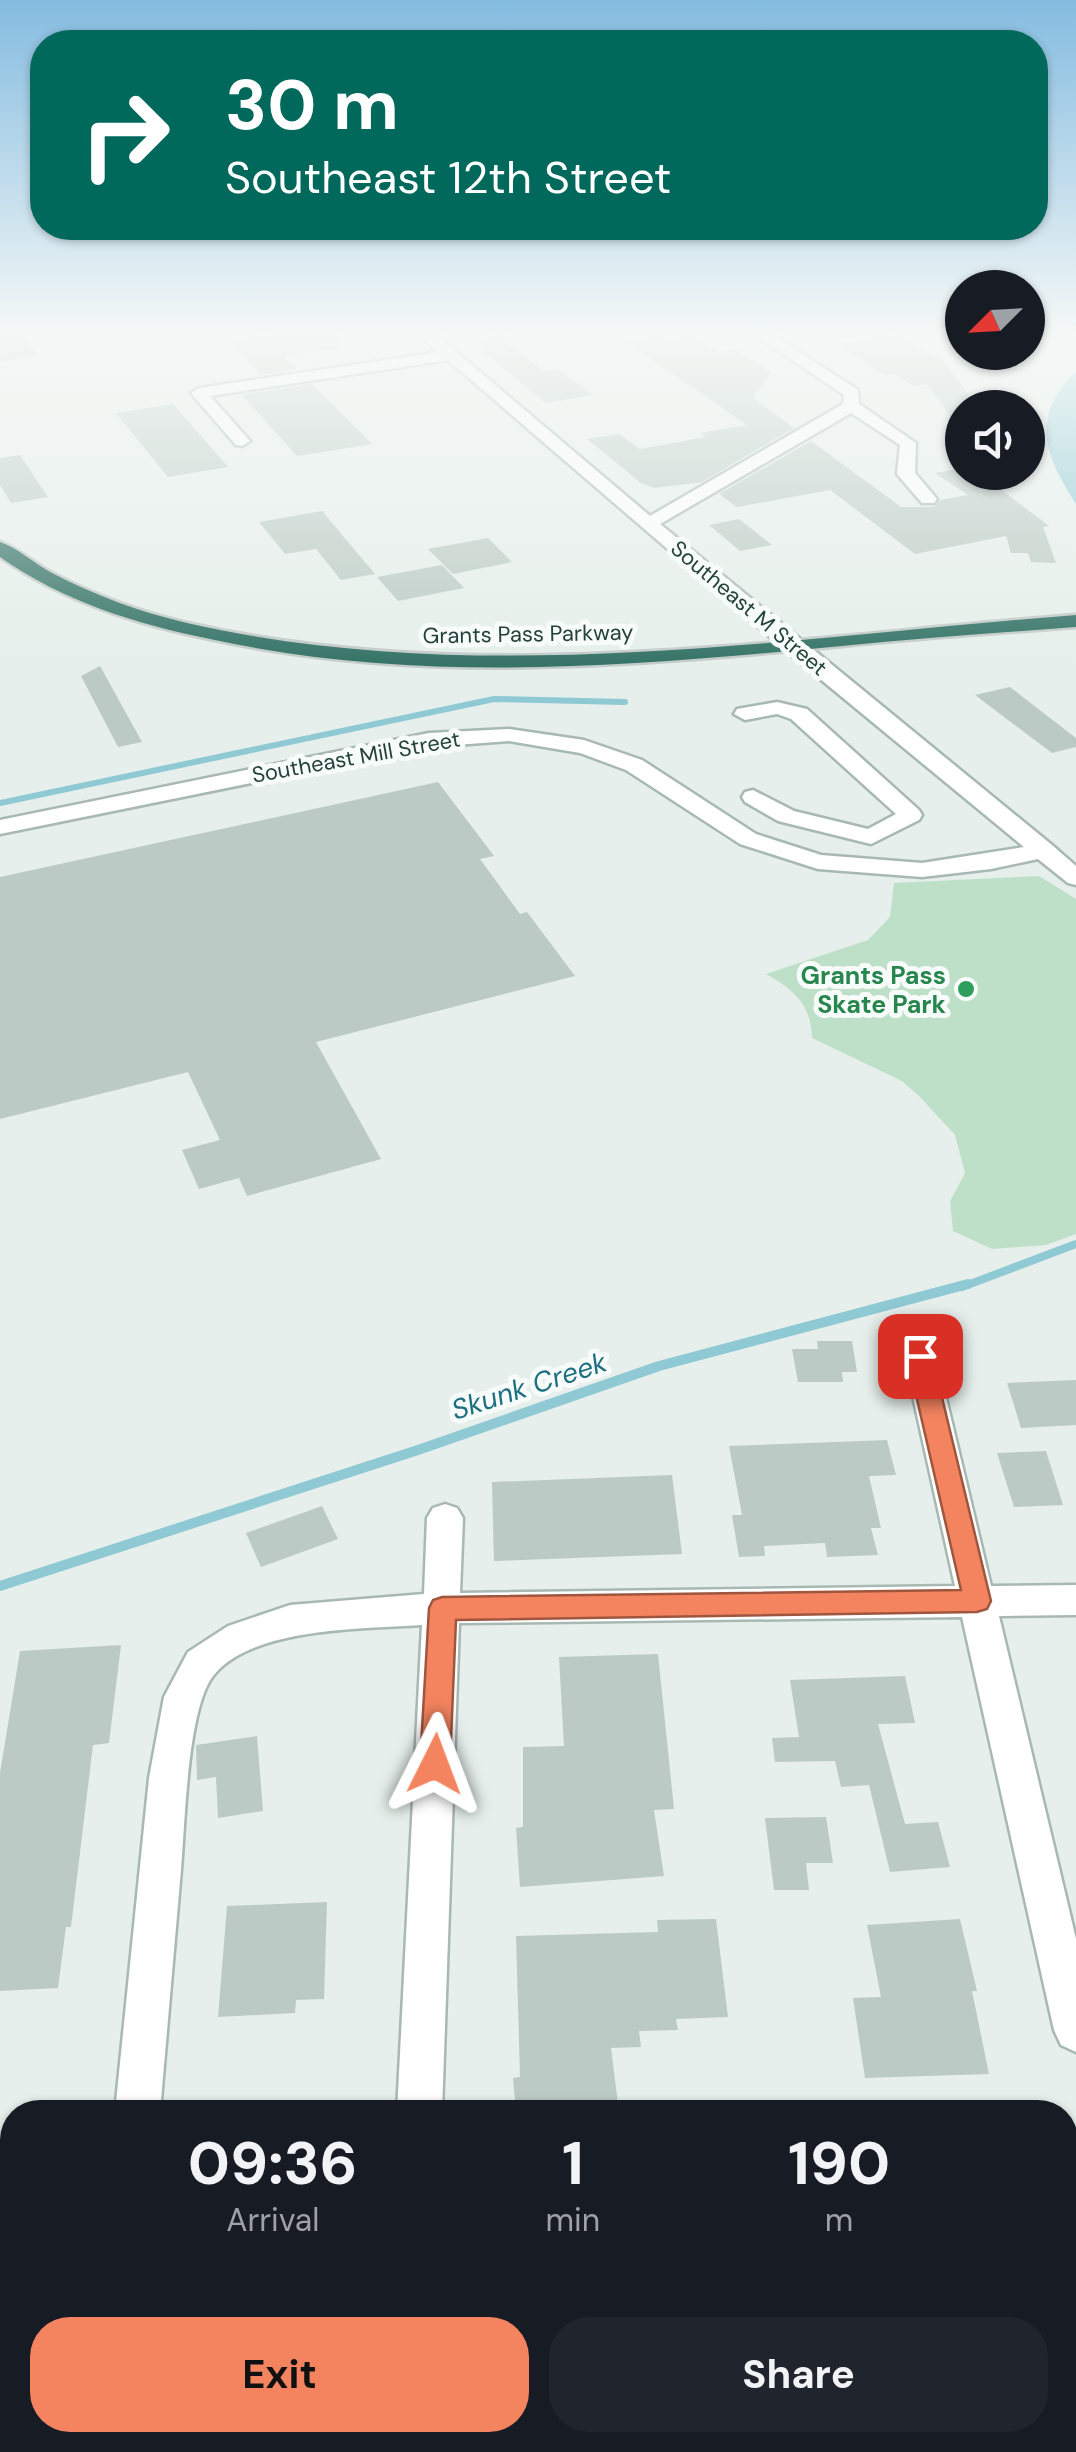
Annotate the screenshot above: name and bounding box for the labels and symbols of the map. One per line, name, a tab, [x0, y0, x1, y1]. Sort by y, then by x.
north arrow	[945, 270, 1045, 370]
street label: Southeast M Street	[665, 534, 833, 682]
street label: Grants Pass Parkway	[422, 618, 634, 650]
street label: Southeast Mill Street	[250, 724, 462, 790]
place label: Grants Pass Skate Park	[800, 959, 947, 1021]
marker: Grants Pass Skate Park	[955, 978, 977, 1000]
pin	[878, 1314, 963, 1399]
water label: Skunk Creek	[447, 1343, 612, 1429]
position arrow	[383, 1712, 487, 1816]

